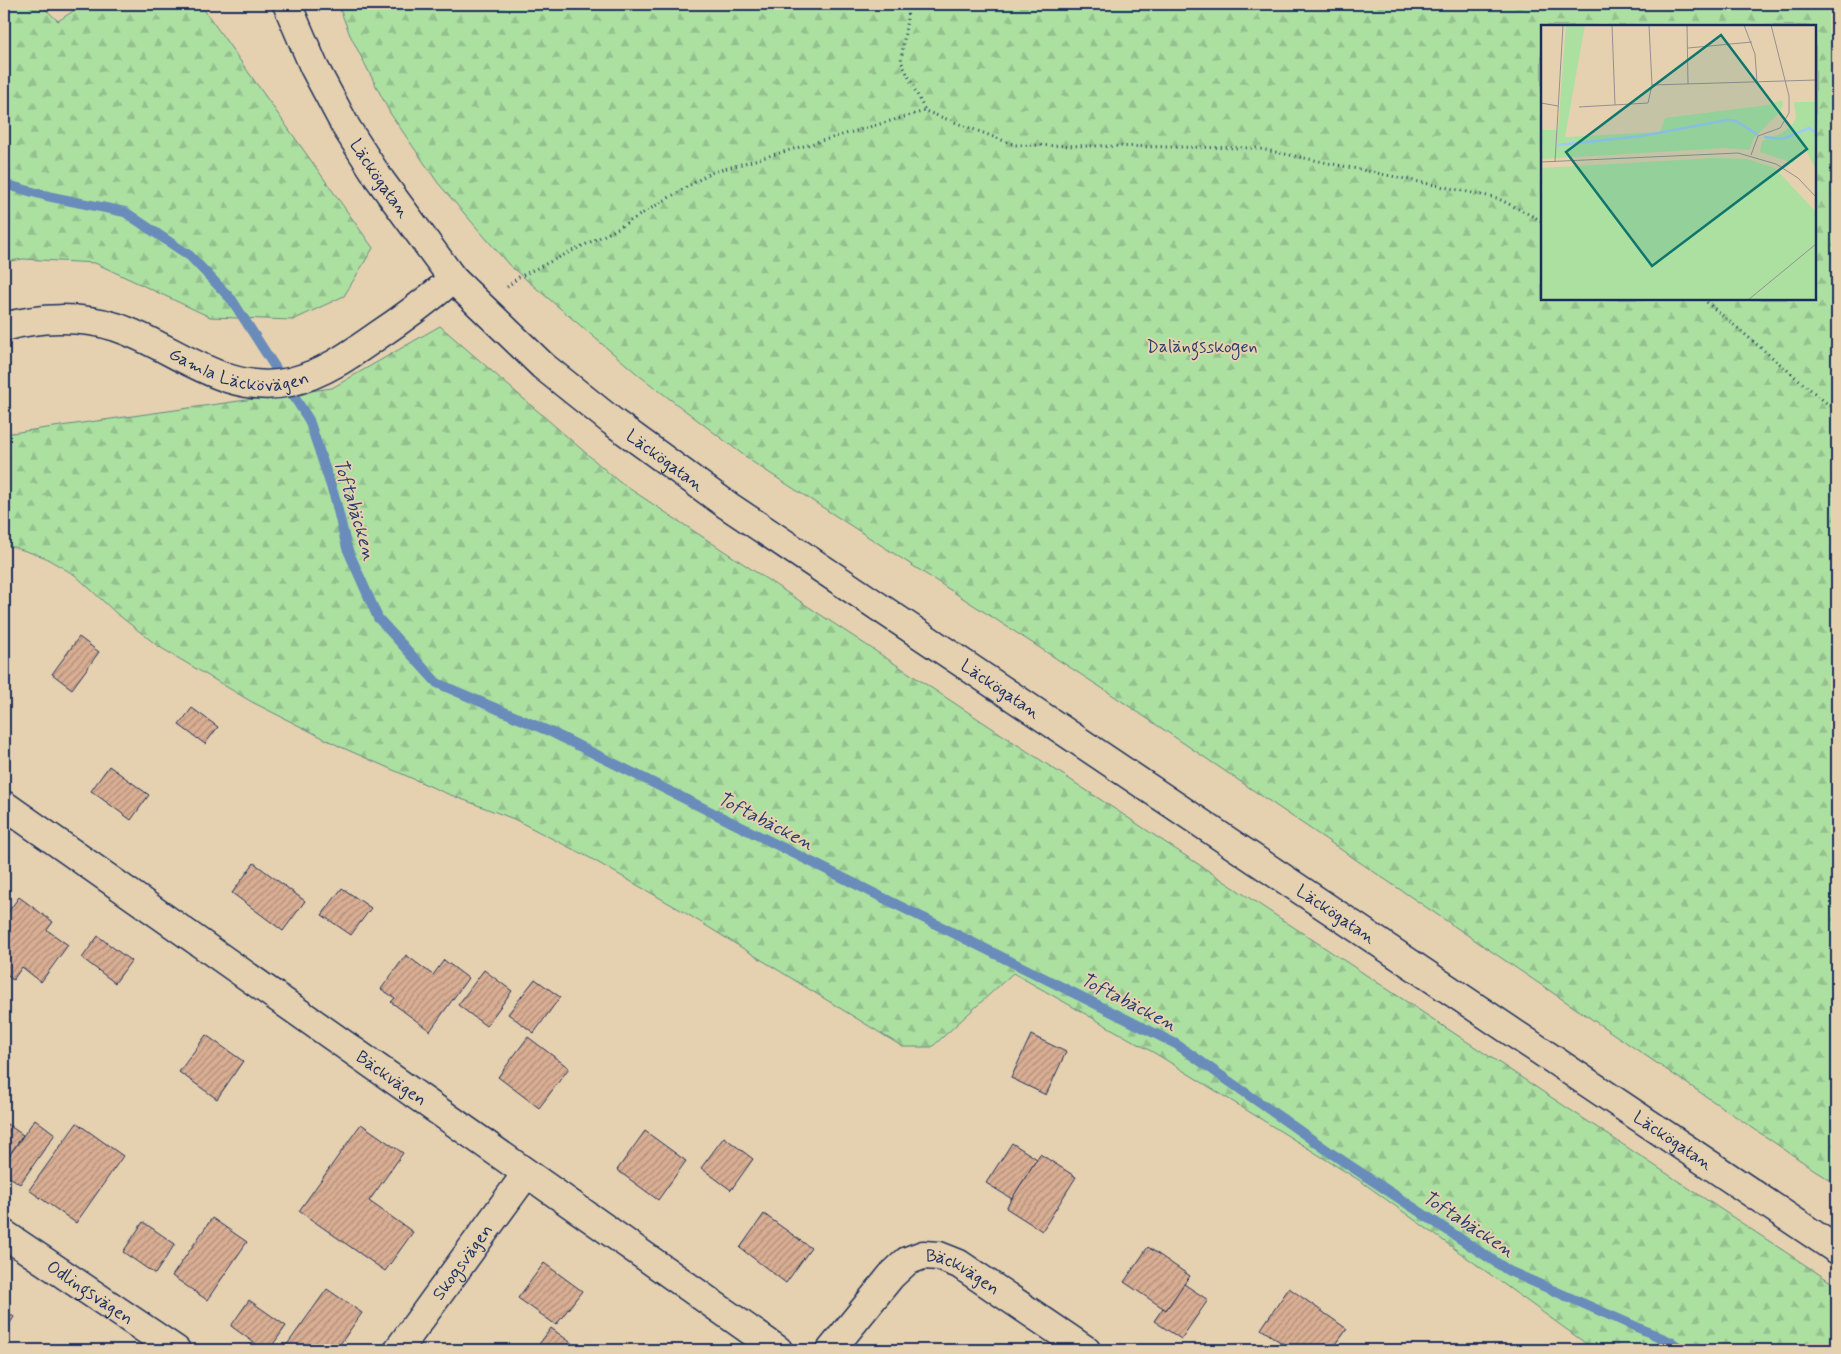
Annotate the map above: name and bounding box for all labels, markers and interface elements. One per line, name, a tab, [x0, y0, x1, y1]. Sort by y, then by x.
inset map	[1541, 25, 1816, 300]
street label: Läckögatan	[344, 134, 415, 223]
park label: Dalängsskogen	[1146, 335, 1258, 361]
street label: Gamla Läckövägen	[164, 342, 312, 398]
street label: Läckögatan	[621, 424, 709, 497]
water label: Toftabäcken	[327, 455, 382, 564]
street label: Läckögatan	[956, 654, 1045, 725]
water label: Toftabäcken	[713, 786, 818, 856]
street label: Läckögatan	[1291, 879, 1380, 950]
water label: Toftabäcken	[1076, 967, 1181, 1037]
street label: Bäckvägen	[351, 1045, 431, 1112]
street label: Läckögatan	[1628, 1106, 1717, 1176]
water label: Toftabäcken	[1417, 1185, 1519, 1263]
street label: Skogsvägen	[427, 1219, 499, 1305]
street label: Bäckvägen	[925, 1244, 1004, 1301]
street label: Odlingsvägen	[42, 1255, 138, 1331]

